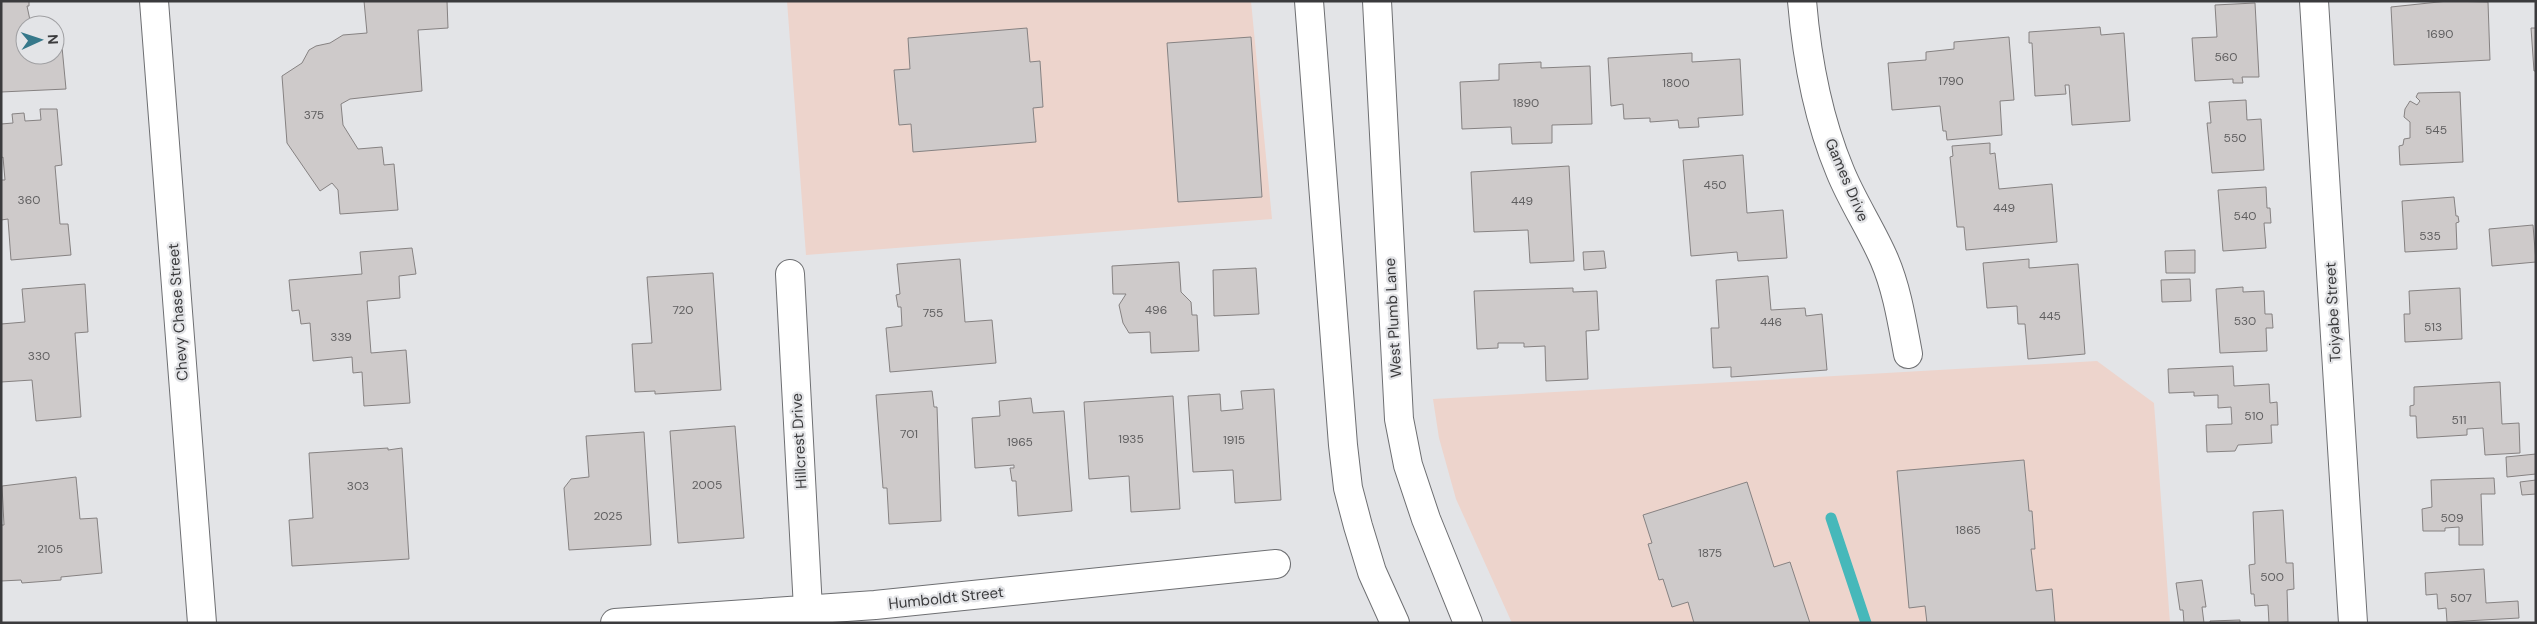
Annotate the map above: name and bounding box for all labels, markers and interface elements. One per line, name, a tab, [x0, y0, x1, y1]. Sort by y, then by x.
north arrow	[15, 15, 65, 65]
house number: 1690	[2427, 26, 2453, 42]
text: N	[44, 34, 62, 45]
house number: 560	[2214, 49, 2238, 65]
house number: 1790	[1938, 73, 1964, 89]
house number: 1800	[1662, 75, 1690, 91]
house number: 1890	[1513, 95, 1539, 111]
house number: 375	[304, 107, 324, 123]
house number: 545	[2425, 122, 2447, 138]
house number: 550	[2224, 130, 2246, 146]
street label: Games Drive	[1821, 135, 1873, 225]
house number: 450	[1704, 177, 1726, 193]
house number: 360	[18, 192, 40, 208]
house number: 449	[1511, 193, 1533, 209]
house number: 449	[1993, 200, 2015, 216]
house number: 540	[2234, 208, 2256, 224]
house number: 535	[2419, 228, 2441, 244]
street label: Chevy Chase Street	[163, 242, 193, 381]
street label: West Plumb Lane	[1380, 258, 1406, 378]
street label: Toiyabe Street	[2320, 261, 2346, 362]
house number: 720	[672, 302, 694, 318]
house number: 496	[1145, 302, 1167, 318]
house number: 755	[923, 305, 943, 321]
house number: 445	[2039, 308, 2061, 324]
house number: 530	[2234, 313, 2256, 329]
house number: 446	[1760, 314, 1782, 330]
house number: 513	[2424, 319, 2442, 335]
house number: 339	[330, 329, 352, 345]
house number: 330	[28, 348, 50, 364]
street label: Hillcrest Drive	[787, 393, 811, 489]
house number: 510	[2244, 408, 2264, 424]
house number: 511	[2452, 412, 2466, 428]
house number: 701	[900, 426, 918, 442]
house number: 1935	[1118, 431, 1144, 447]
house number: 1915	[1223, 432, 1245, 448]
house number: 1965	[1007, 434, 1033, 450]
house number: 2005	[692, 477, 722, 493]
house number: 303	[347, 478, 369, 494]
house number: 2025	[593, 508, 623, 524]
house number: 509	[2440, 510, 2464, 526]
house number: 1865	[1955, 522, 1981, 538]
house number: 2105	[37, 541, 63, 557]
house number: 1875	[1698, 545, 1722, 561]
house number: 500	[2260, 569, 2284, 585]
street label: Humboldt Street	[887, 582, 1005, 614]
house number: 507	[2450, 590, 2472, 606]

